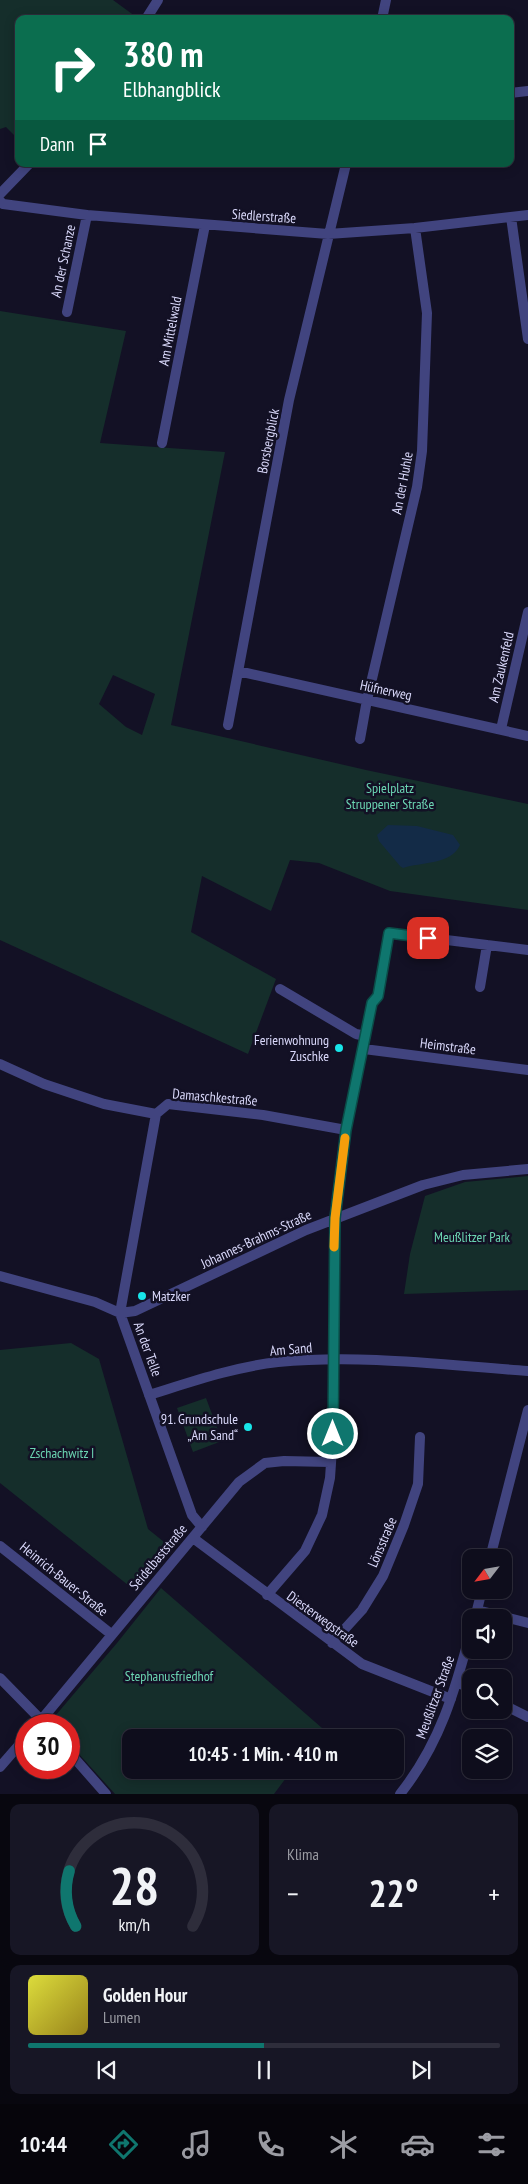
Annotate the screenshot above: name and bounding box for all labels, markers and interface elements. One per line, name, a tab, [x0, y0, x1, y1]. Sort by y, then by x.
text: 380 m	[123, 31, 204, 77]
icon: right	[40, 35, 105, 100]
text: Elbhangblick	[123, 75, 221, 103]
icon: arrive	[84, 130, 112, 158]
text: Dann	[40, 132, 74, 156]
street label: Siedlerstraße	[231, 205, 297, 227]
street label: An der Schanze	[47, 223, 80, 299]
street label: Am Mittelwald	[154, 295, 186, 367]
street label: Borsbergblick	[253, 406, 283, 475]
street label: An der Huhle	[387, 450, 417, 516]
street label: Am Zaukenfeld	[484, 630, 518, 704]
street label: Hüfnerweg	[358, 676, 414, 704]
park label: Spielplatz Struppener Straße	[346, 779, 434, 813]
pin	[407, 917, 449, 959]
icon: arrive	[414, 924, 442, 952]
place label: Ferienwohnung Zuschke	[254, 1031, 329, 1065]
street label: Heimstraße	[419, 1034, 477, 1058]
marker: Ferienwohnung Zuschke	[333, 1042, 345, 1054]
street label: Damaschkestraße	[172, 1084, 258, 1110]
street label: Johannes-Brahms-Straße	[197, 1205, 314, 1273]
park label: Meußlitzer Park	[434, 1228, 511, 1246]
place label: Matzker	[152, 1287, 190, 1305]
marker: Matzker	[136, 1290, 148, 1302]
street label: An der Telle	[130, 1319, 166, 1379]
street label: Am Sand	[269, 1338, 313, 1360]
position arrow	[306, 1407, 358, 1459]
place label: 91. Grundschule „Am Sand“	[161, 1410, 238, 1444]
marker: 91. Grundschule „Am Sand“	[242, 1421, 254, 1433]
park label: Zschachwitz I	[30, 1444, 94, 1462]
street label: Lönsstraße	[363, 1514, 401, 1570]
street label: Seidelbaststraße	[125, 1520, 191, 1594]
street label: Heinrich-Bauer-Straße	[16, 1538, 112, 1620]
north arrow	[462, 1549, 512, 1599]
map controls	[462, 1549, 512, 1779]
street label: Diesterwegstraße	[283, 1587, 363, 1651]
button: sound	[462, 1609, 512, 1659]
street label: Meußlitzer Straße	[412, 1653, 458, 1741]
park label: Stephanusfriedhof	[125, 1667, 214, 1685]
button: search	[462, 1669, 512, 1719]
speed limit sign: 30	[15, 1714, 80, 1779]
button: layers	[462, 1729, 512, 1779]
text: 10:45 · 1 Min. · 410 m	[188, 1742, 338, 1766]
text: Klima	[287, 1844, 319, 1864]
text: 28	[110, 1852, 159, 1919]
text: 22°	[368, 1868, 419, 1917]
text: −	[287, 1875, 299, 1912]
text: +	[488, 1875, 500, 1912]
text: km/h	[119, 1913, 150, 1936]
text: Golden Hour	[103, 1983, 187, 2007]
text: Lumen	[103, 2007, 140, 2027]
icon: previous	[93, 2056, 121, 2084]
icon: pause	[250, 2056, 278, 2084]
icon: next	[407, 2056, 435, 2084]
icon: directions	[106, 2127, 141, 2162]
icon: music	[179, 2127, 214, 2162]
icon: phone	[253, 2127, 288, 2162]
icon: climate	[326, 2127, 361, 2162]
icon: car	[400, 2127, 435, 2162]
icon: filters	[474, 2127, 509, 2162]
text: 10:44	[19, 2130, 67, 2158]

